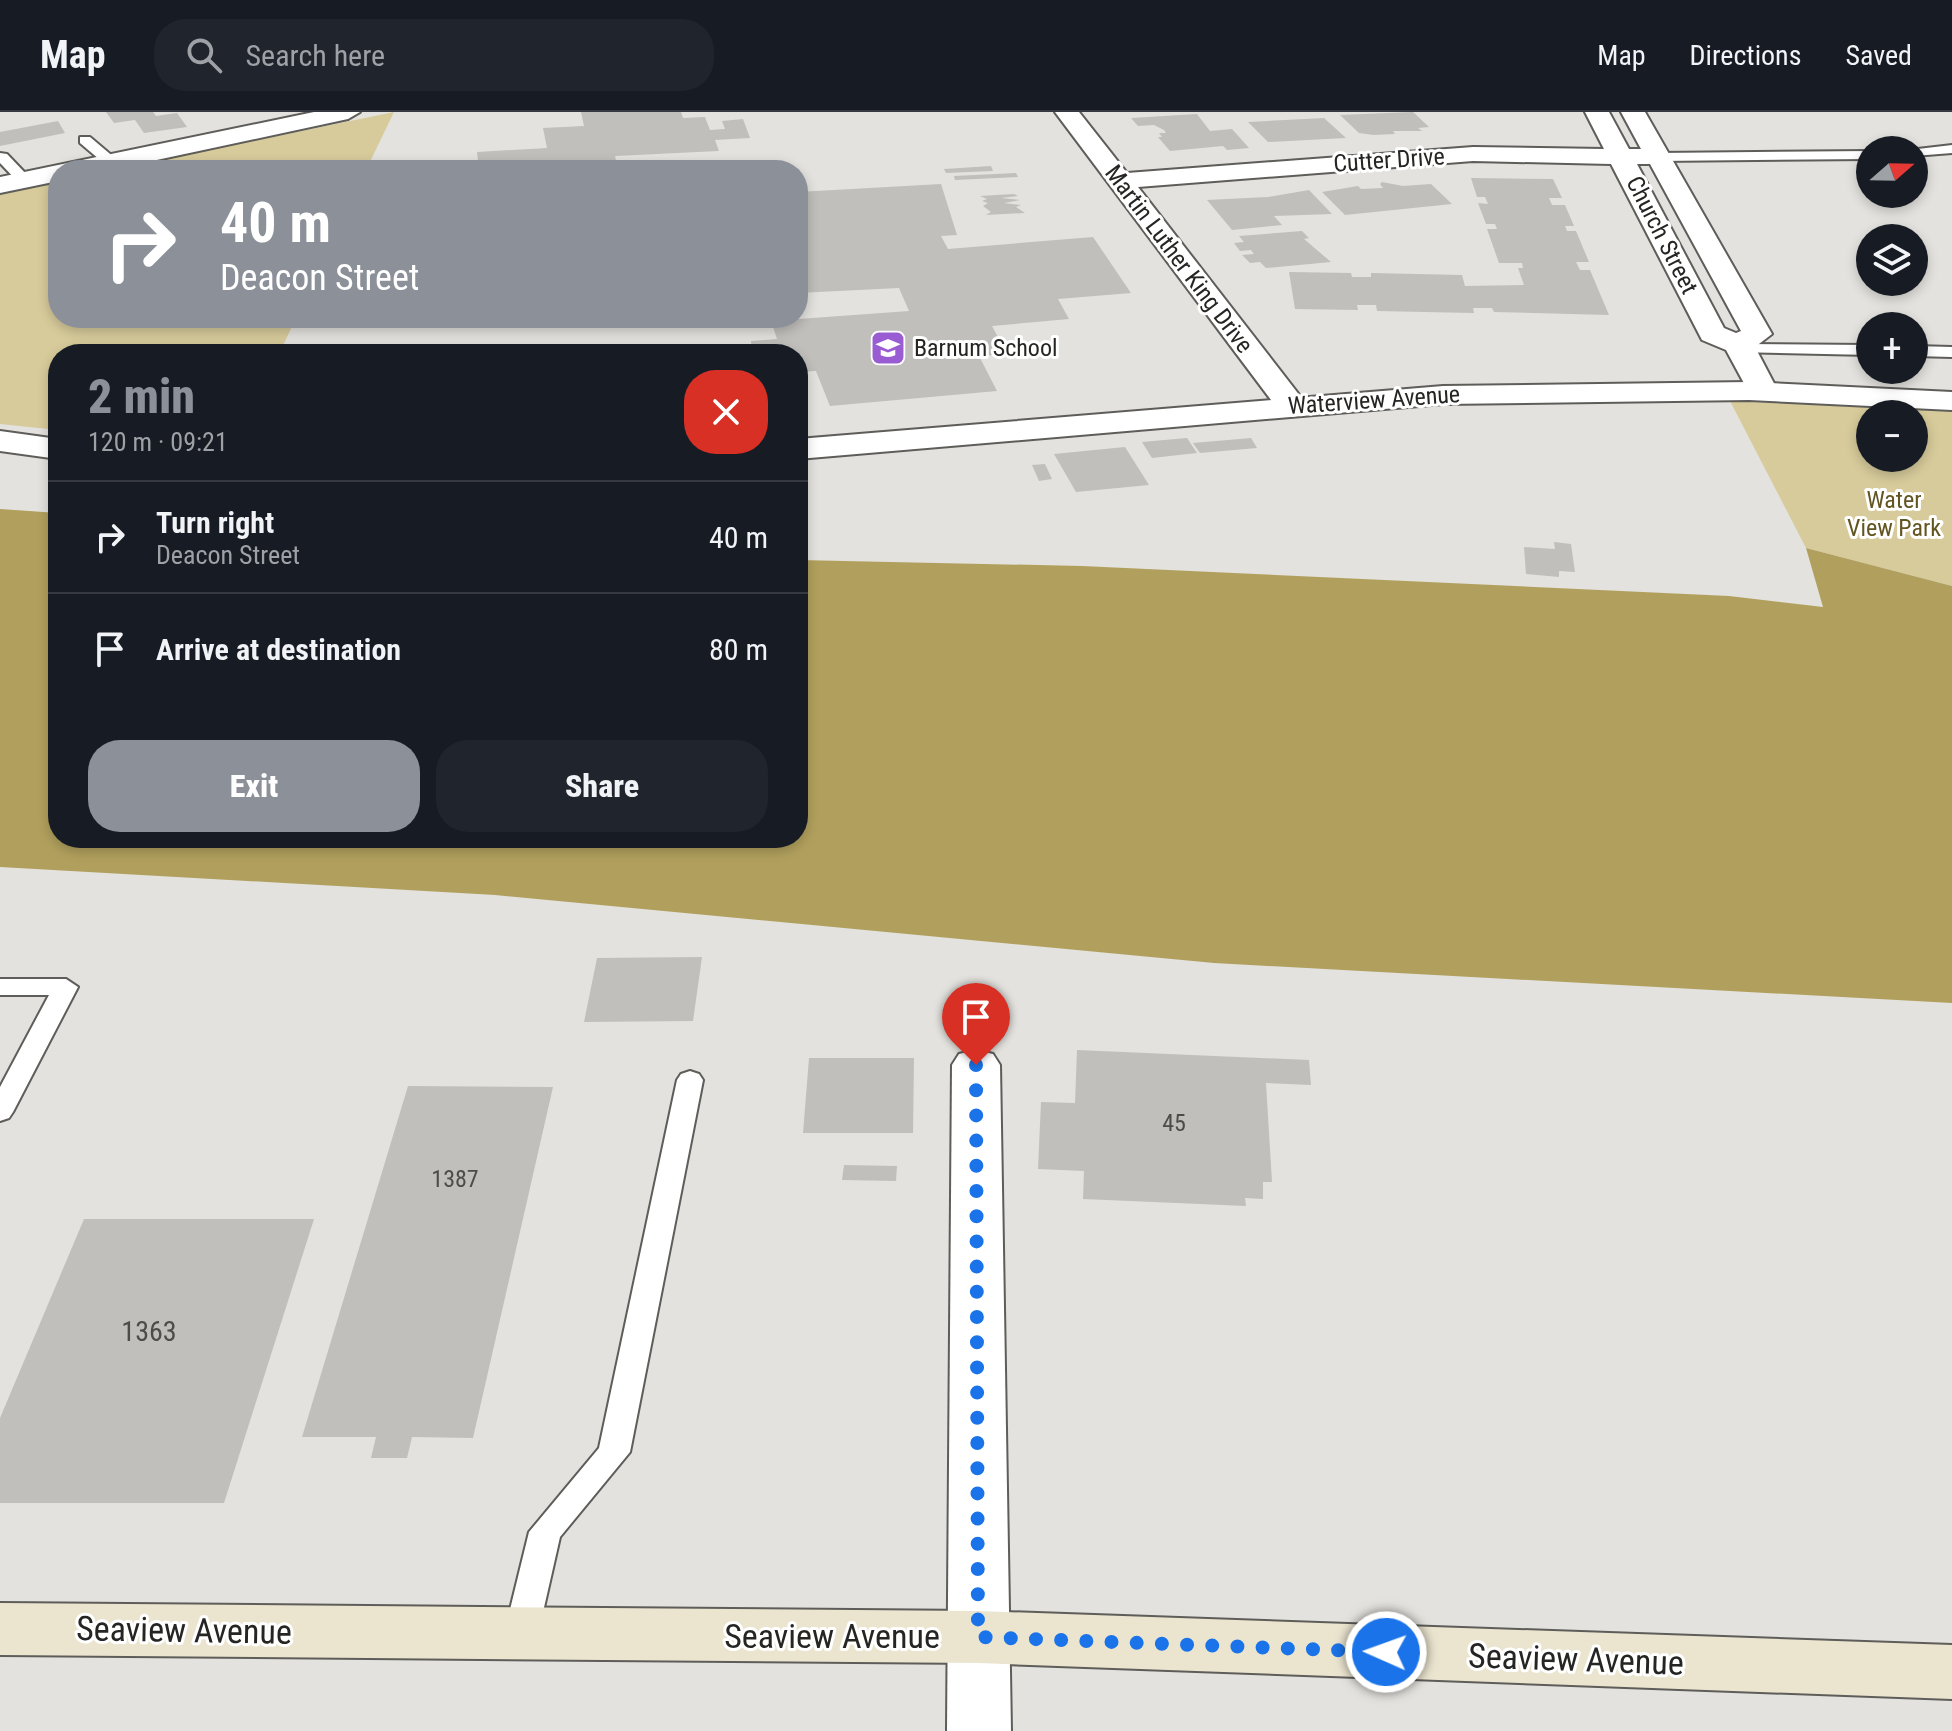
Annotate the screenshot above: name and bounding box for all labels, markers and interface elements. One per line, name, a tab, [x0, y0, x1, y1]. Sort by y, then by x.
search box	[154, 19, 714, 91]
text: Map	[40, 33, 106, 77]
icon: search	[182, 33, 226, 77]
text: Search here	[246, 38, 385, 73]
text: Map	[1597, 39, 1646, 72]
text: Directions	[1690, 39, 1801, 72]
text: Saved	[1845, 39, 1912, 72]
north arrow	[1856, 136, 1928, 208]
map controls	[1856, 136, 1928, 472]
street label: Cutter Drive	[1332, 142, 1446, 178]
street label: Martin Luther King Drive	[1099, 160, 1259, 358]
street label: Church Street	[1620, 171, 1704, 299]
text: 40 m	[220, 190, 331, 256]
icon: right	[88, 192, 192, 296]
button: layers	[1856, 224, 1928, 296]
text: Deacon Street	[220, 257, 419, 299]
button: +	[1856, 312, 1928, 384]
school or university icon: Barnum School	[869, 329, 907, 367]
place label: Barnum School	[914, 334, 1057, 362]
text: 2 min	[88, 368, 195, 425]
button: close	[684, 370, 768, 454]
street label: Waterview Avenue	[1287, 380, 1461, 420]
button: −	[1856, 400, 1928, 472]
text: 120 m · 09:21	[88, 427, 228, 457]
park label: Water View Park	[1847, 486, 1941, 542]
text: Turn right	[156, 505, 274, 540]
icon: right	[88, 515, 132, 559]
text: 40 m	[709, 520, 768, 555]
text: Deacon Street	[156, 540, 300, 570]
icon: arrive	[88, 627, 132, 671]
text: Arrive at destination	[156, 632, 401, 667]
text: 80 m	[709, 632, 768, 667]
button: Exit	[88, 740, 420, 832]
button: Share	[436, 740, 768, 832]
pin	[942, 983, 1010, 1065]
icon: arrive	[954, 995, 998, 1039]
house number: 45	[1162, 1109, 1186, 1137]
house number: 1387	[431, 1165, 479, 1193]
house number: 1363	[121, 1315, 177, 1348]
street label: Seaview Avenue	[76, 1608, 292, 1652]
position arrow	[1344, 1610, 1428, 1694]
street label: Seaview Avenue	[724, 1616, 940, 1656]
street label: Seaview Avenue	[1468, 1635, 1684, 1683]

